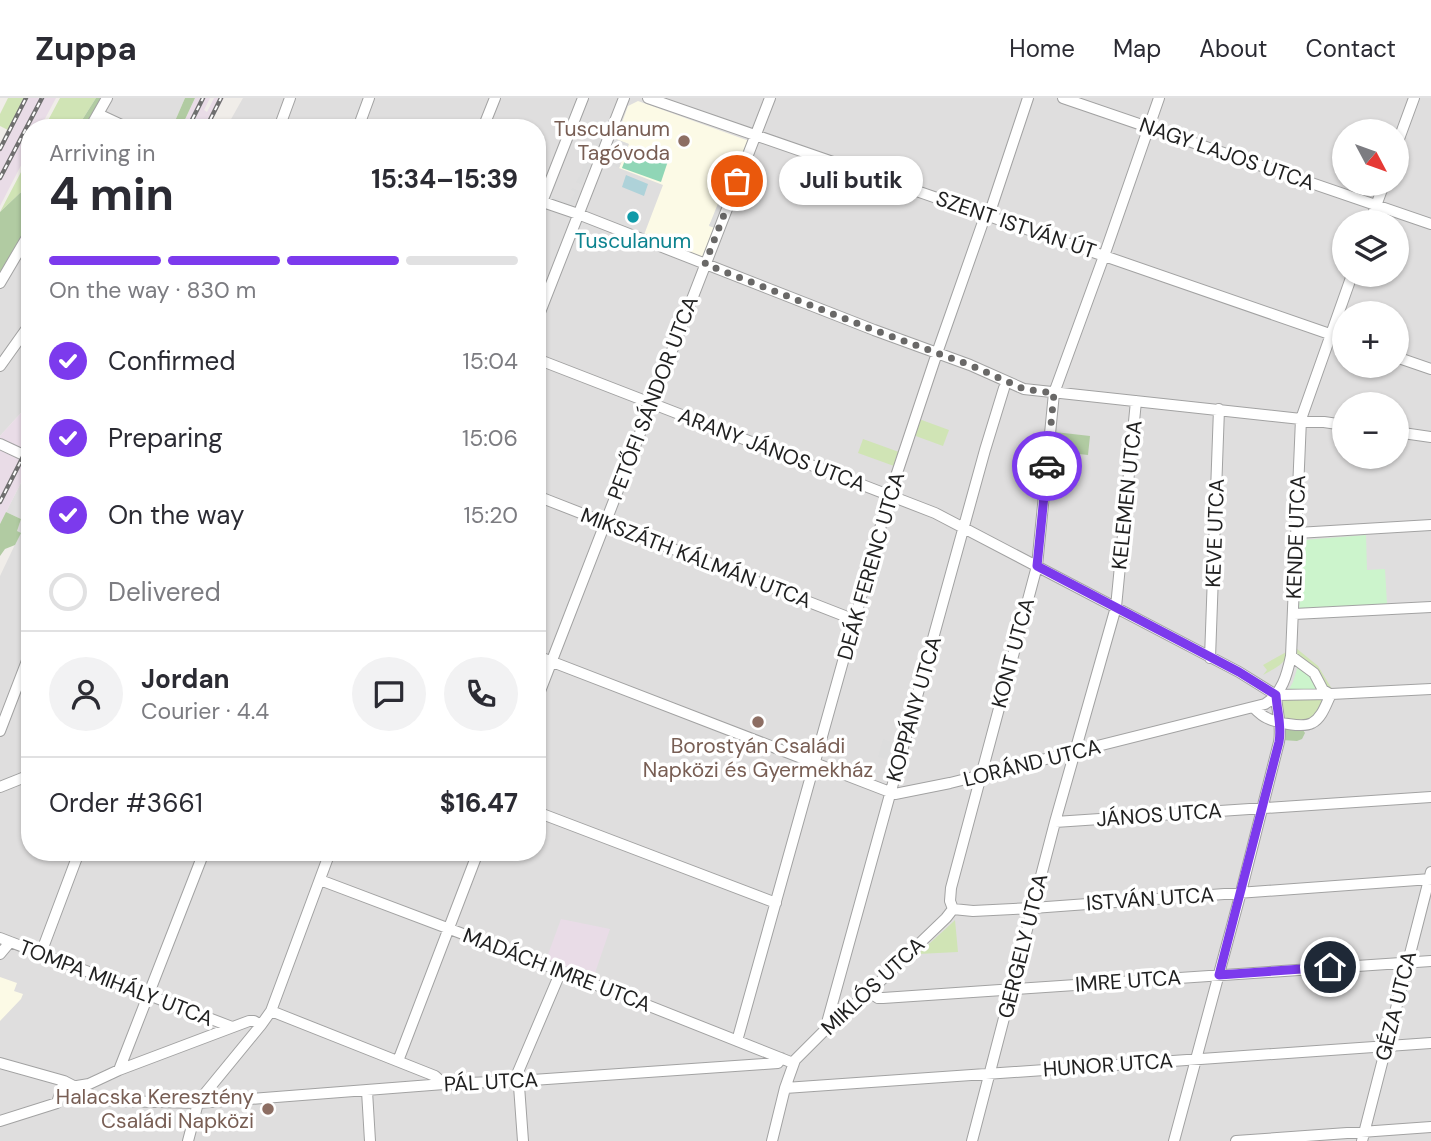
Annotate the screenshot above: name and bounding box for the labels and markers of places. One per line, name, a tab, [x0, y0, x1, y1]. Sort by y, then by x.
place label: Tusculanum Tagóvoda	[554, 115, 670, 167]
marker: Tusculanum Tagóvoda	[676, 133, 692, 149]
pin	[707, 151, 767, 211]
callout: Juli butik	[779, 156, 922, 206]
marker: Tusculanum	[625, 209, 641, 225]
place label: Tusculanum	[575, 227, 691, 255]
marker: Borostyán Családi Napközi és Gyermekház	[750, 714, 766, 730]
place label: Borostyán Családi Napközi és Gyermekház	[643, 732, 873, 784]
pin	[1300, 937, 1360, 997]
place label: Halacska Keresztény Családi Napközi	[56, 1083, 254, 1135]
marker: Halacska Keresztény Családi Napközi	[260, 1101, 276, 1117]

